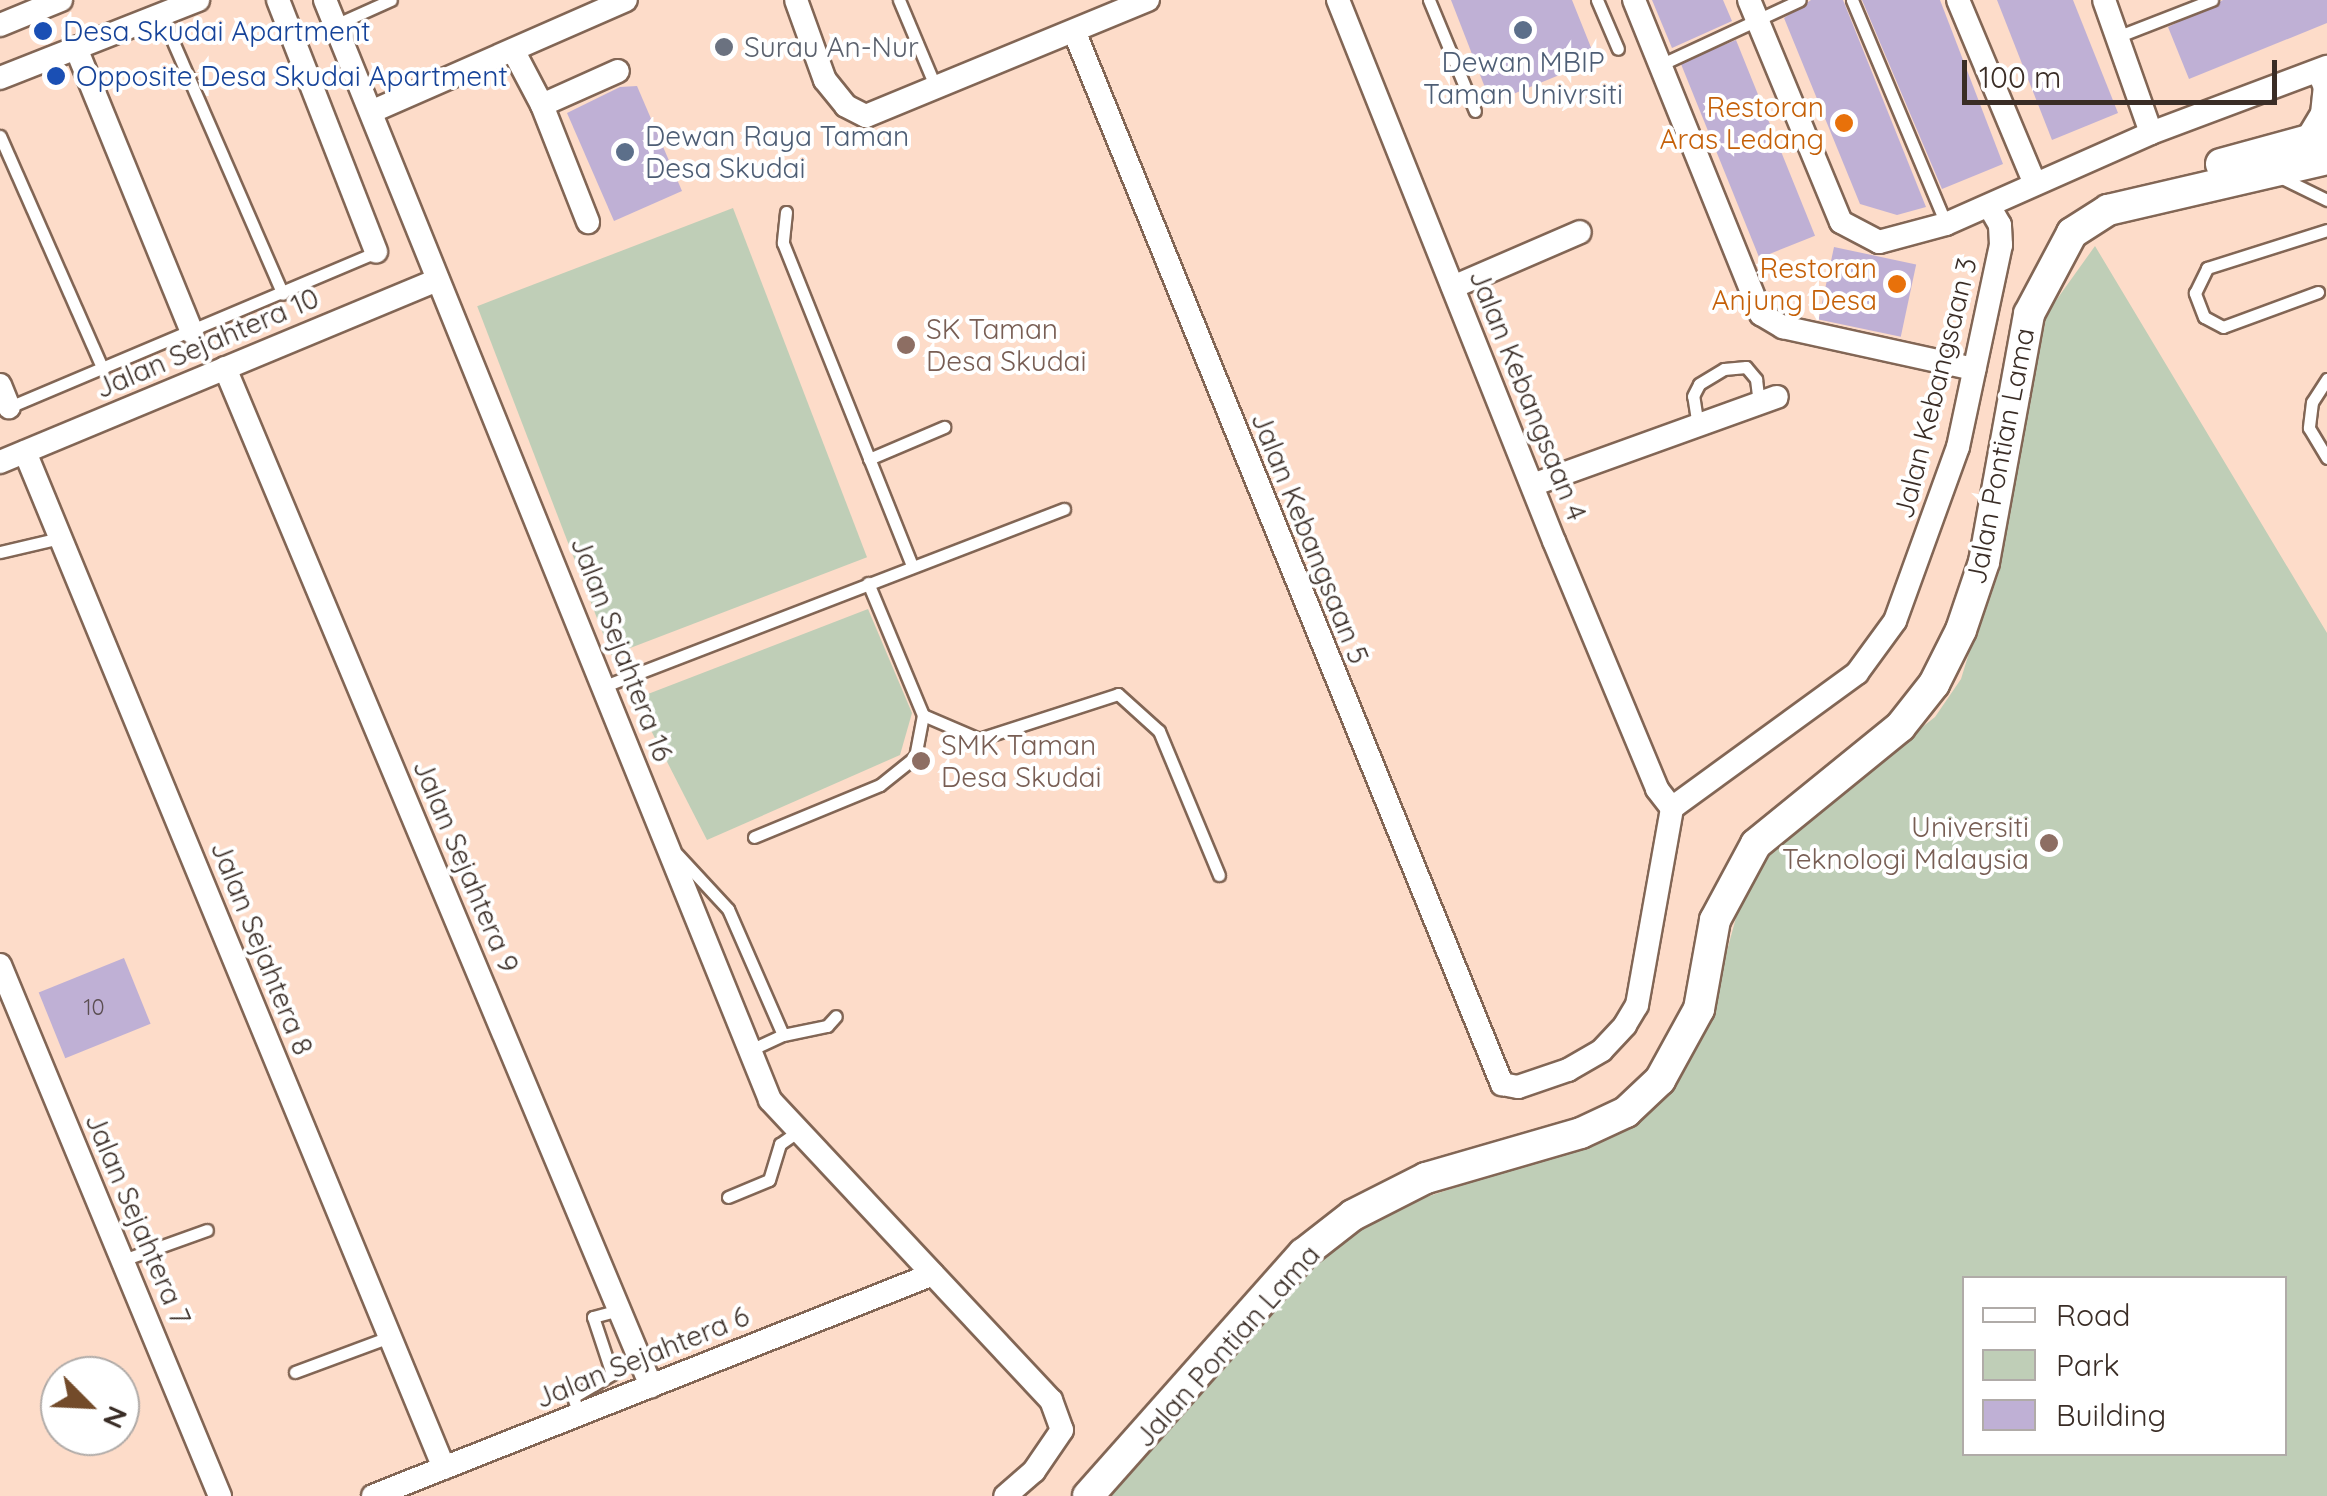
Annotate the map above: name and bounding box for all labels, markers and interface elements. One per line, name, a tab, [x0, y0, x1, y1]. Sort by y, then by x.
place label: Desa Skudai Apartment	[63, 14, 371, 48]
marker: Dewan MBIP Taman Univrsiti	[1512, 19, 1534, 41]
marker: Desa Skudai Apartment	[32, 20, 54, 42]
place label: Surau An-Nur	[744, 30, 919, 64]
marker: Surau An-Nur	[713, 36, 735, 58]
scale bar	[1967, 40, 2282, 102]
place label: Dewan MBIP Taman Univrsiti	[1423, 45, 1623, 111]
text: 100 m	[1979, 58, 2061, 96]
place label: Opposite Desa Skudai Apartment	[76, 59, 508, 93]
marker: Opposite Desa Skudai Apartment	[45, 65, 67, 87]
place label: Restoran Aras Ledang	[1659, 90, 1824, 156]
marker: Restoran Aras Ledang	[1833, 112, 1855, 134]
place label: Dewan Raya Taman Desa Skudai	[645, 119, 909, 185]
marker: Dewan Raya Taman Desa Skudai	[614, 141, 636, 163]
place label: Restoran Anjung Desa	[1711, 251, 1877, 317]
street label: Jalan Kebangsaan 3	[1886, 254, 1984, 522]
street label: Jalan Kebangsaan 4	[1462, 265, 1594, 525]
marker: Restoran Anjung Desa	[1886, 273, 1908, 295]
street label: Jalan Sejahtera 10	[90, 281, 324, 405]
place label: SK Taman Desa Skudai	[926, 312, 1087, 378]
street label: Jalan Pontian Lama	[1959, 325, 2041, 587]
marker: SK Taman Desa Skudai	[895, 334, 917, 356]
street label: Jalan Kebangsaan 5	[1244, 407, 1376, 669]
street label: Jalan Sejahtera 16	[564, 532, 680, 766]
place label: SMK Taman Desa Skudai	[941, 728, 1102, 794]
marker: SMK Taman Desa Skudai	[910, 750, 932, 772]
street label: Jalan Sejahtera 9	[406, 754, 526, 978]
place label: Universiti Teknologi Malaysia	[1782, 810, 2029, 876]
marker: Universiti Teknologi Malaysia	[2038, 832, 2060, 854]
street label: Jalan Sejahtera 8	[204, 836, 320, 1060]
house number: 10	[83, 995, 105, 1021]
street label: Jalan Sejahtera 7	[78, 1108, 198, 1330]
street label: Jalan Pontian Lama	[1127, 1238, 1327, 1454]
legend	[1962, 1276, 2287, 1456]
text: Road	[2056, 1296, 2130, 1334]
street label: Jalan Sejahtera 6	[530, 1299, 754, 1415]
text: Park	[2056, 1346, 2120, 1384]
north arrow	[40, 1356, 140, 1456]
text: Building	[2056, 1396, 2166, 1434]
text: N	[96, 1401, 136, 1434]

